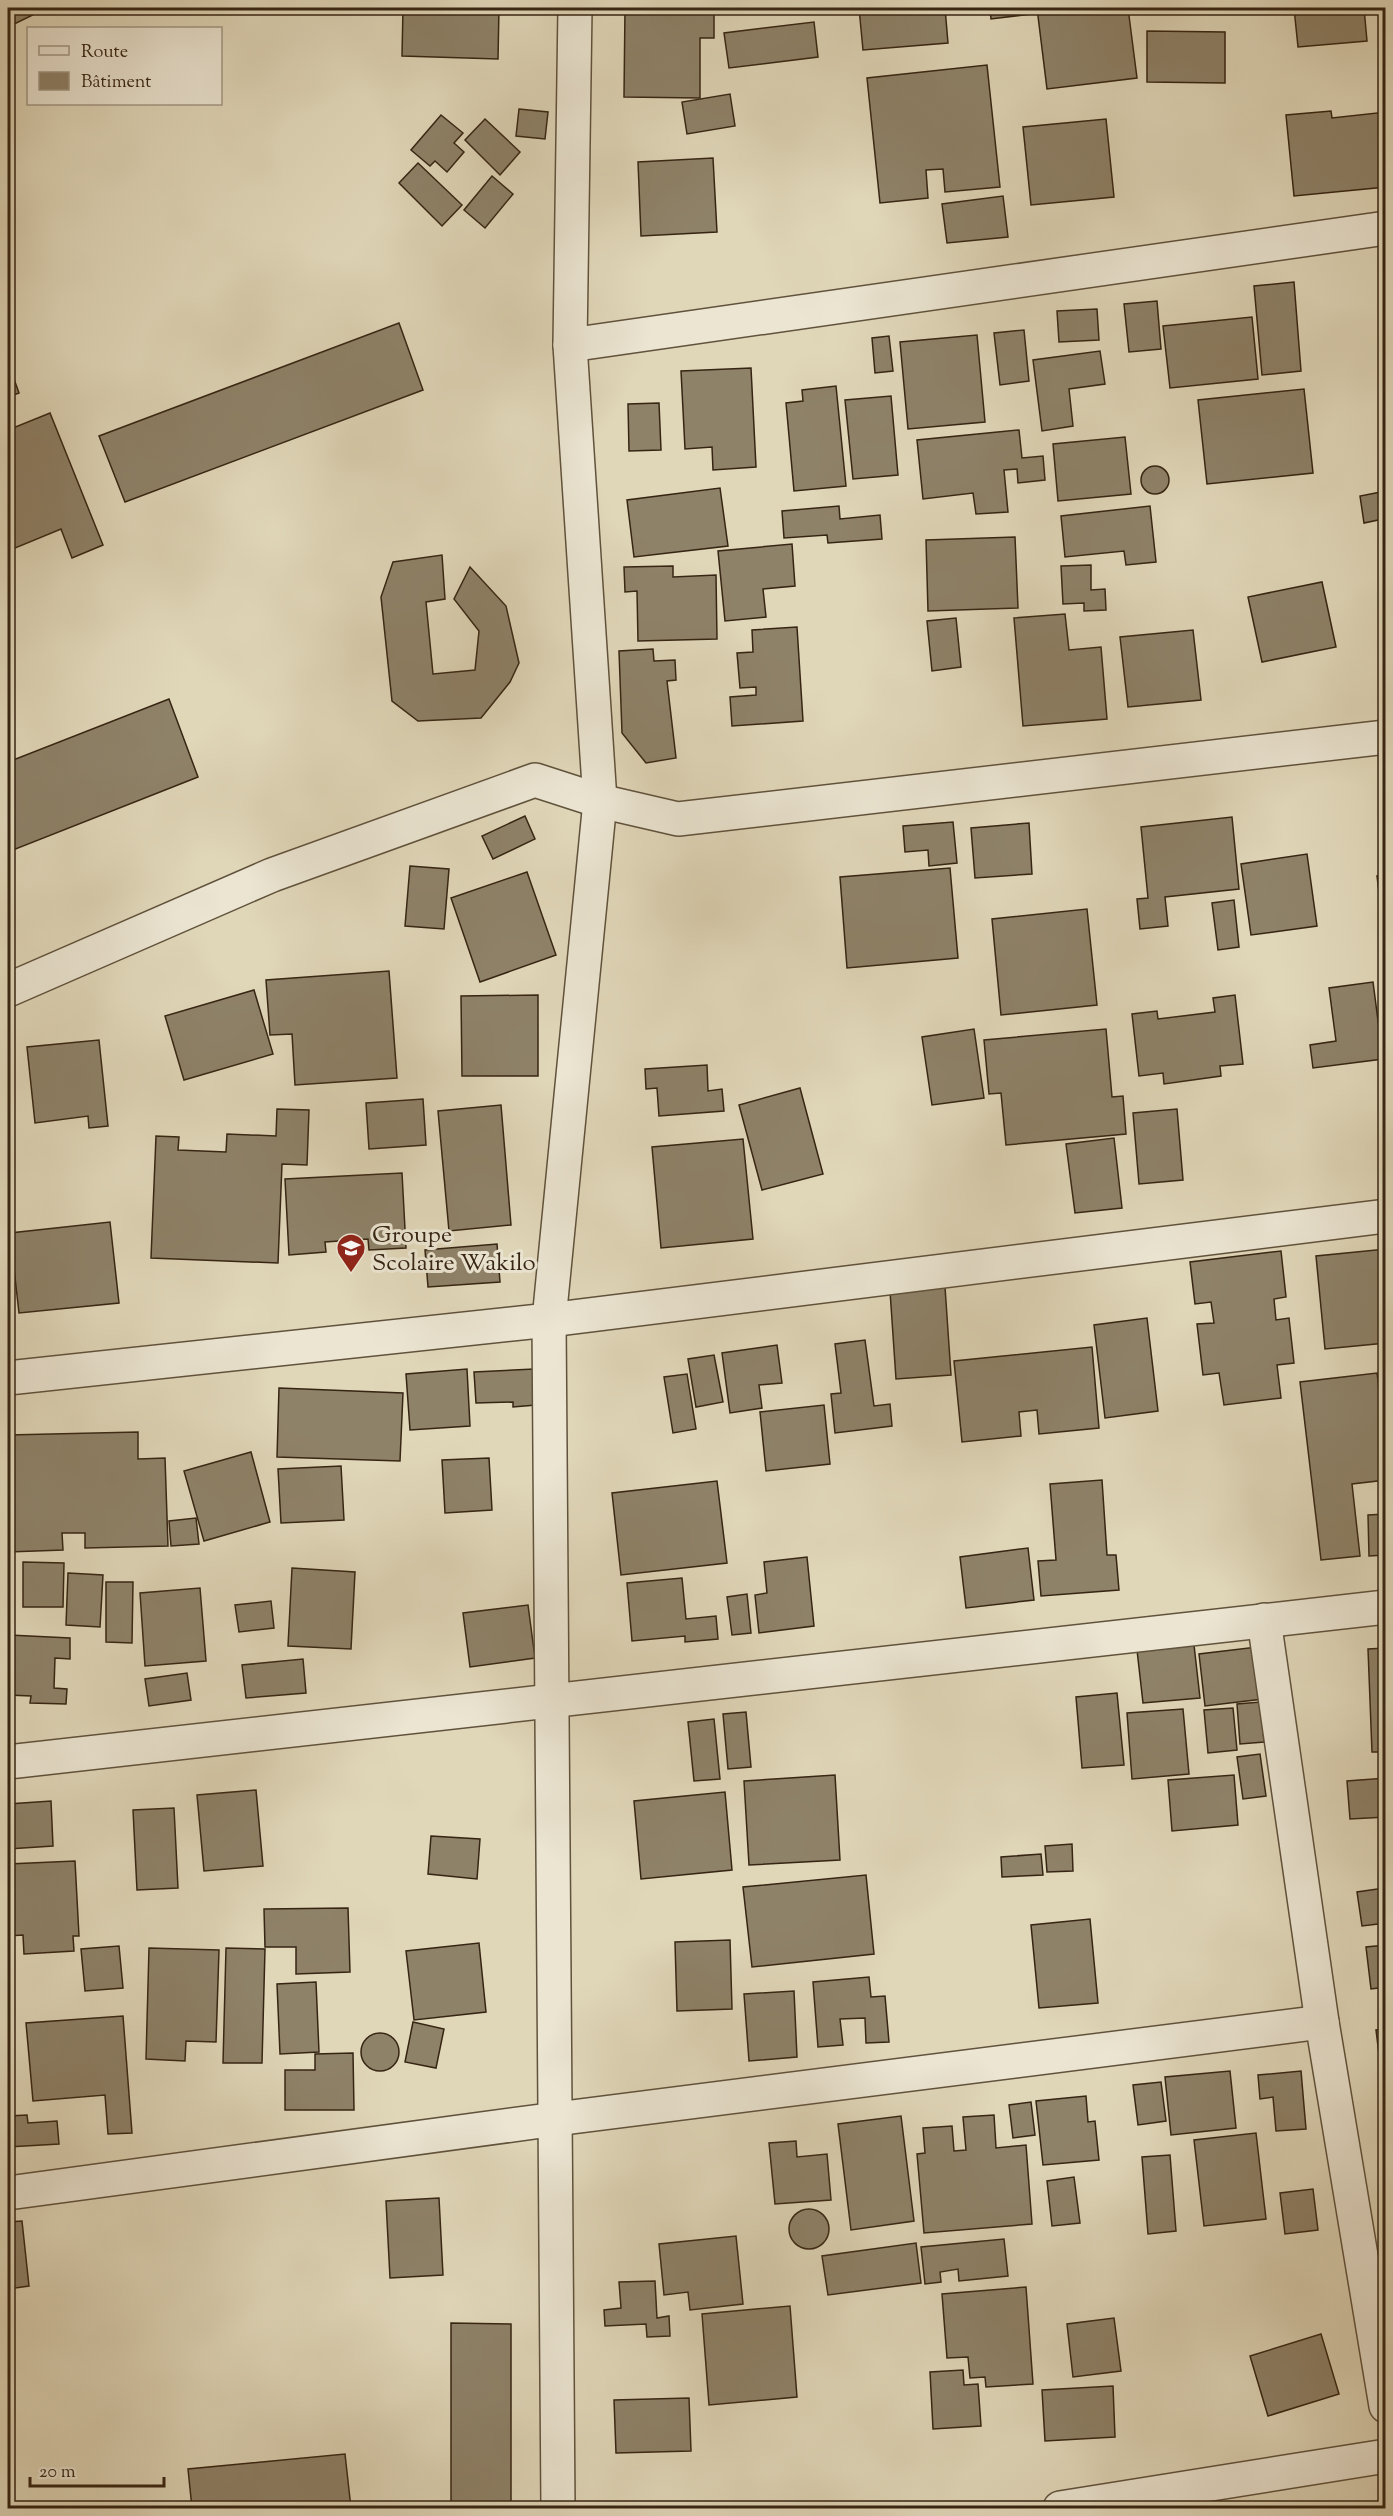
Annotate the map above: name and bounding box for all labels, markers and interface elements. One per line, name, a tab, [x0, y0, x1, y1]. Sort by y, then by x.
legend	[27, 27, 222, 105]
text: Route	[81, 40, 128, 66]
text: Bâtiment	[81, 70, 151, 96]
place label: Groupe Scolaire Wakilo	[372, 1219, 536, 1281]
school or university icon: Groupe Scolaire Wakilo	[335, 1232, 367, 1274]
scale bar	[30, 2450, 164, 2488]
text: 20 m	[39, 2460, 76, 2486]

